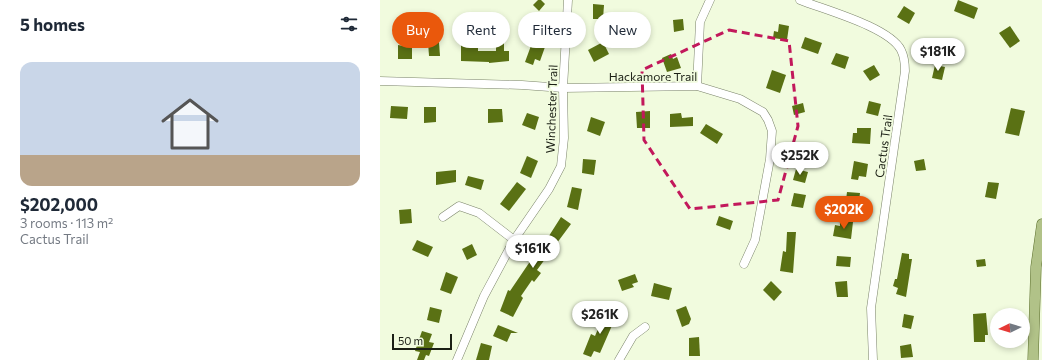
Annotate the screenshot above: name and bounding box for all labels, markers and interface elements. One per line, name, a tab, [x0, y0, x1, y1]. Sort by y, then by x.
chip: Buy	[392, 12, 444, 48]
chip: Rent	[452, 12, 510, 48]
chip: Filters	[518, 12, 586, 48]
chip: New	[594, 12, 651, 48]
icon: filters	[338, 13, 360, 35]
text: 5 homes	[20, 14, 85, 35]
pin: $181K	[910, 38, 966, 72]
text: $181K	[920, 43, 956, 59]
street label: Winchester Trail	[542, 64, 560, 154]
street label: Hackamore Trail	[609, 69, 697, 83]
icon: home	[154, 88, 226, 160]
street label: Cactus Trail	[872, 114, 894, 178]
pin: $252K	[772, 142, 828, 176]
text: $252K	[781, 147, 819, 163]
text: $202,000	[20, 194, 98, 215]
pin: $202K	[816, 196, 872, 230]
text: $202K	[824, 201, 864, 217]
text: 3 rooms · 113 m²	[20, 215, 113, 231]
text: Cactus Trail	[20, 231, 89, 247]
pin: $161K	[505, 235, 561, 269]
text: $161K	[515, 240, 551, 256]
pin: $261K	[572, 301, 628, 335]
text: $261K	[581, 306, 619, 322]
north arrow	[990, 308, 1030, 348]
map controls	[990, 308, 1030, 348]
scale bar	[392, 332, 452, 351]
text: 50 m	[398, 334, 423, 347]

